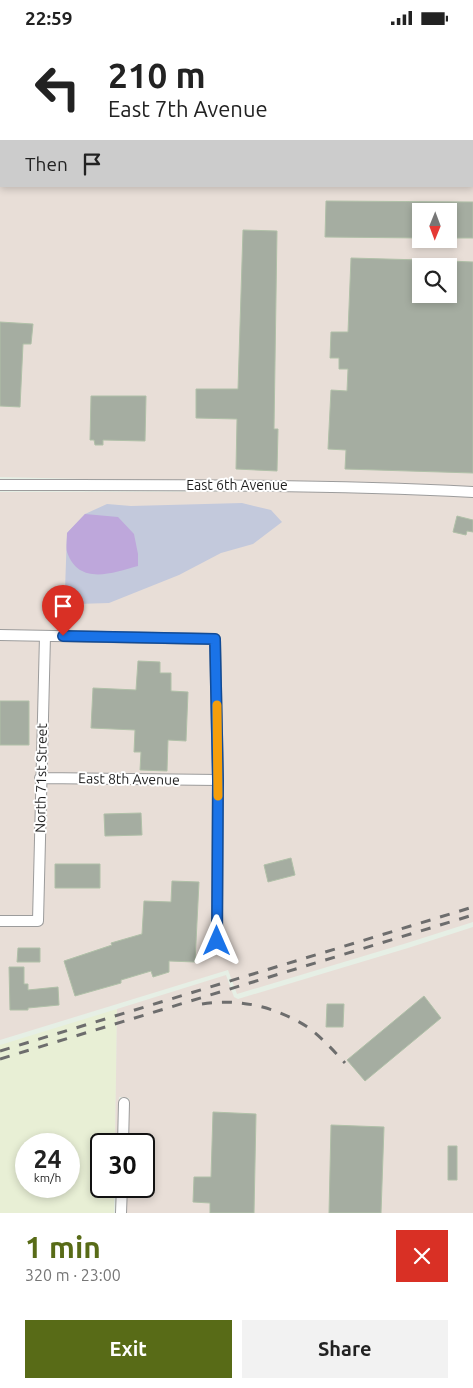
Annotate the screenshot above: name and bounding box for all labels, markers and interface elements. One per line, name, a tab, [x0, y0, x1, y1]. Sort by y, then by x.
text: 22:59	[25, 7, 73, 29]
icon: left	[25, 55, 90, 120]
text: 210 m	[108, 55, 206, 95]
text: East 7th Avenue	[108, 96, 268, 121]
icon: arrive	[78, 150, 106, 178]
text: Then	[25, 153, 68, 175]
north arrow	[412, 203, 458, 247]
map controls	[412, 203, 457, 303]
button: search	[412, 258, 457, 303]
street label: East 6th Avenue	[186, 477, 288, 493]
pin	[42, 585, 84, 636]
icon: arrive	[49, 592, 77, 620]
street label: North 71st Street	[32, 722, 50, 833]
street label: East 8th Avenue	[78, 770, 180, 788]
position arrow	[190, 914, 242, 966]
speed limit sign: 30	[90, 1133, 155, 1198]
text: 24	[33, 1145, 62, 1173]
text: km/h	[34, 1171, 61, 1184]
text: 1 min	[25, 1230, 101, 1264]
button: close	[396, 1230, 448, 1282]
text: 320 m · 23:00	[25, 1266, 121, 1284]
button: Exit	[25, 1320, 232, 1378]
button: Share	[242, 1320, 448, 1378]

